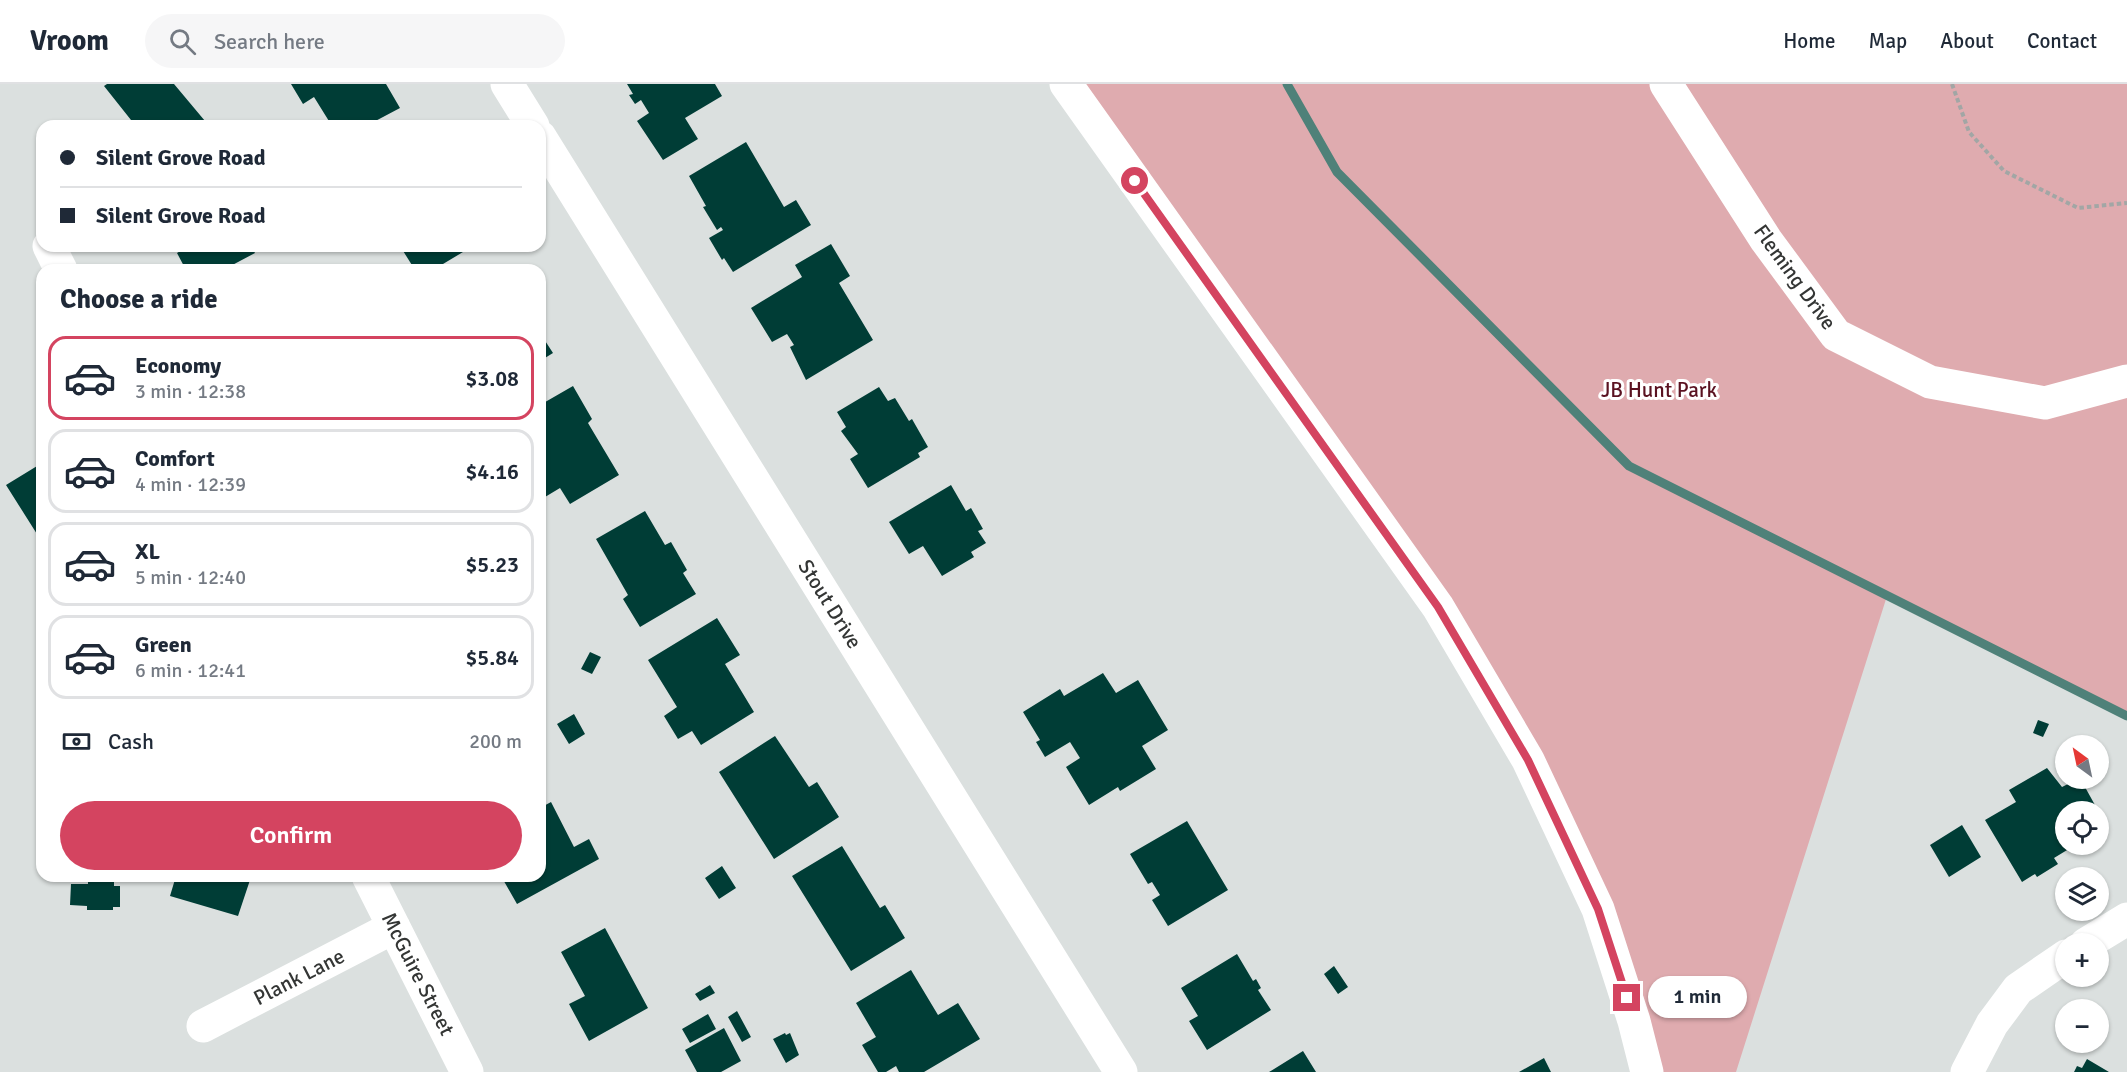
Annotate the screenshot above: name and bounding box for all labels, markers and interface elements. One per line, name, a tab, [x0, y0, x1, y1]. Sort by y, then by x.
search box	[145, 14, 565, 68]
text: Vroom	[30, 24, 109, 58]
icon: search	[166, 25, 199, 58]
text: Search here	[214, 28, 325, 55]
text: Home	[1783, 28, 1836, 54]
text: Map	[1869, 28, 1907, 54]
text: About	[1940, 28, 1994, 54]
text: Contact	[2027, 28, 2097, 54]
text: Silent Grove Road	[96, 144, 266, 171]
route start	[1121, 167, 1148, 194]
text: Silent Grove Road	[96, 202, 266, 229]
street label: Fleming Drive	[1748, 219, 1842, 335]
text: Choose a ride	[60, 283, 218, 316]
icon: car	[63, 351, 117, 405]
text: Economy	[135, 352, 221, 379]
text: $3.08	[465, 365, 519, 392]
park label: JB Hunt Park	[1601, 377, 1718, 403]
text: 3 min · 12:38	[135, 379, 246, 404]
icon: car	[63, 444, 117, 498]
text: Comfort	[135, 445, 215, 472]
text: $4.16	[465, 458, 519, 485]
text: 4 min · 12:39	[135, 472, 246, 497]
icon: car	[63, 537, 117, 591]
text: XL	[135, 538, 160, 565]
text: $5.23	[465, 551, 519, 578]
street label: Stout Drive	[792, 555, 868, 653]
text: 5 min · 12:40	[135, 565, 246, 590]
icon: car	[63, 630, 117, 684]
text: Green	[135, 631, 192, 658]
text: $5.84	[465, 644, 519, 671]
text: 6 min · 12:41	[135, 658, 246, 683]
icon: cash	[60, 725, 93, 758]
text: Cash	[108, 728, 154, 755]
text: 200 m	[469, 729, 522, 754]
north arrow	[2055, 735, 2109, 789]
map controls	[2055, 735, 2109, 1053]
button: Confirm	[60, 801, 522, 870]
button: locate	[2055, 801, 2109, 855]
button: layers	[2055, 867, 2109, 921]
street label: McGuire Street	[376, 908, 460, 1040]
button: +	[2055, 933, 2109, 987]
street label: Plank Lane	[249, 943, 349, 1011]
callout: 1 min	[1648, 977, 1747, 1019]
route end	[1613, 984, 1640, 1011]
text: 1 min	[1674, 984, 1721, 1009]
button: −	[2055, 999, 2109, 1053]

